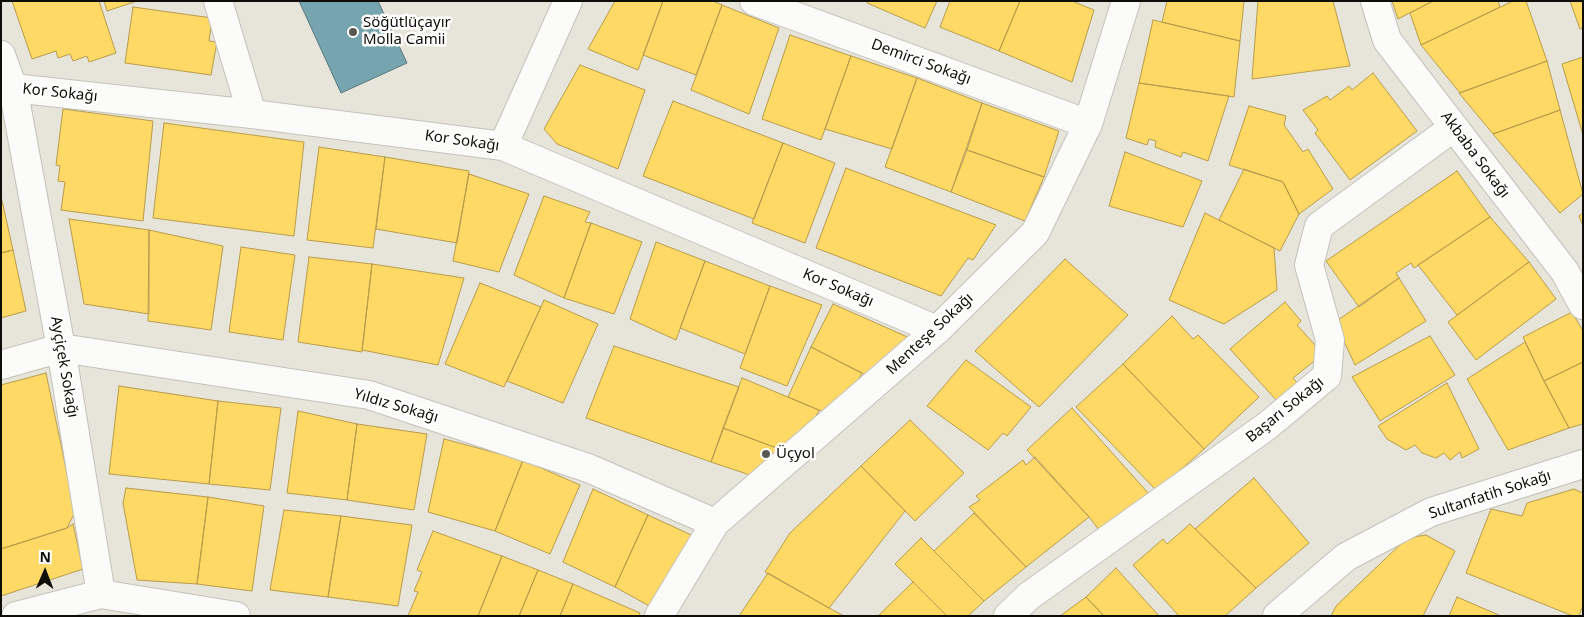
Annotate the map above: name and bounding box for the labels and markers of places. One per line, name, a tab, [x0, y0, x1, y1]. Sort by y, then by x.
place label: Söğütlüçayır Molla Camii	[363, 14, 451, 49]
marker: Söğütlüçayır Molla Camii	[347, 26, 359, 38]
place label: Üçyol	[776, 445, 815, 463]
marker: Üçyol	[760, 448, 772, 460]

